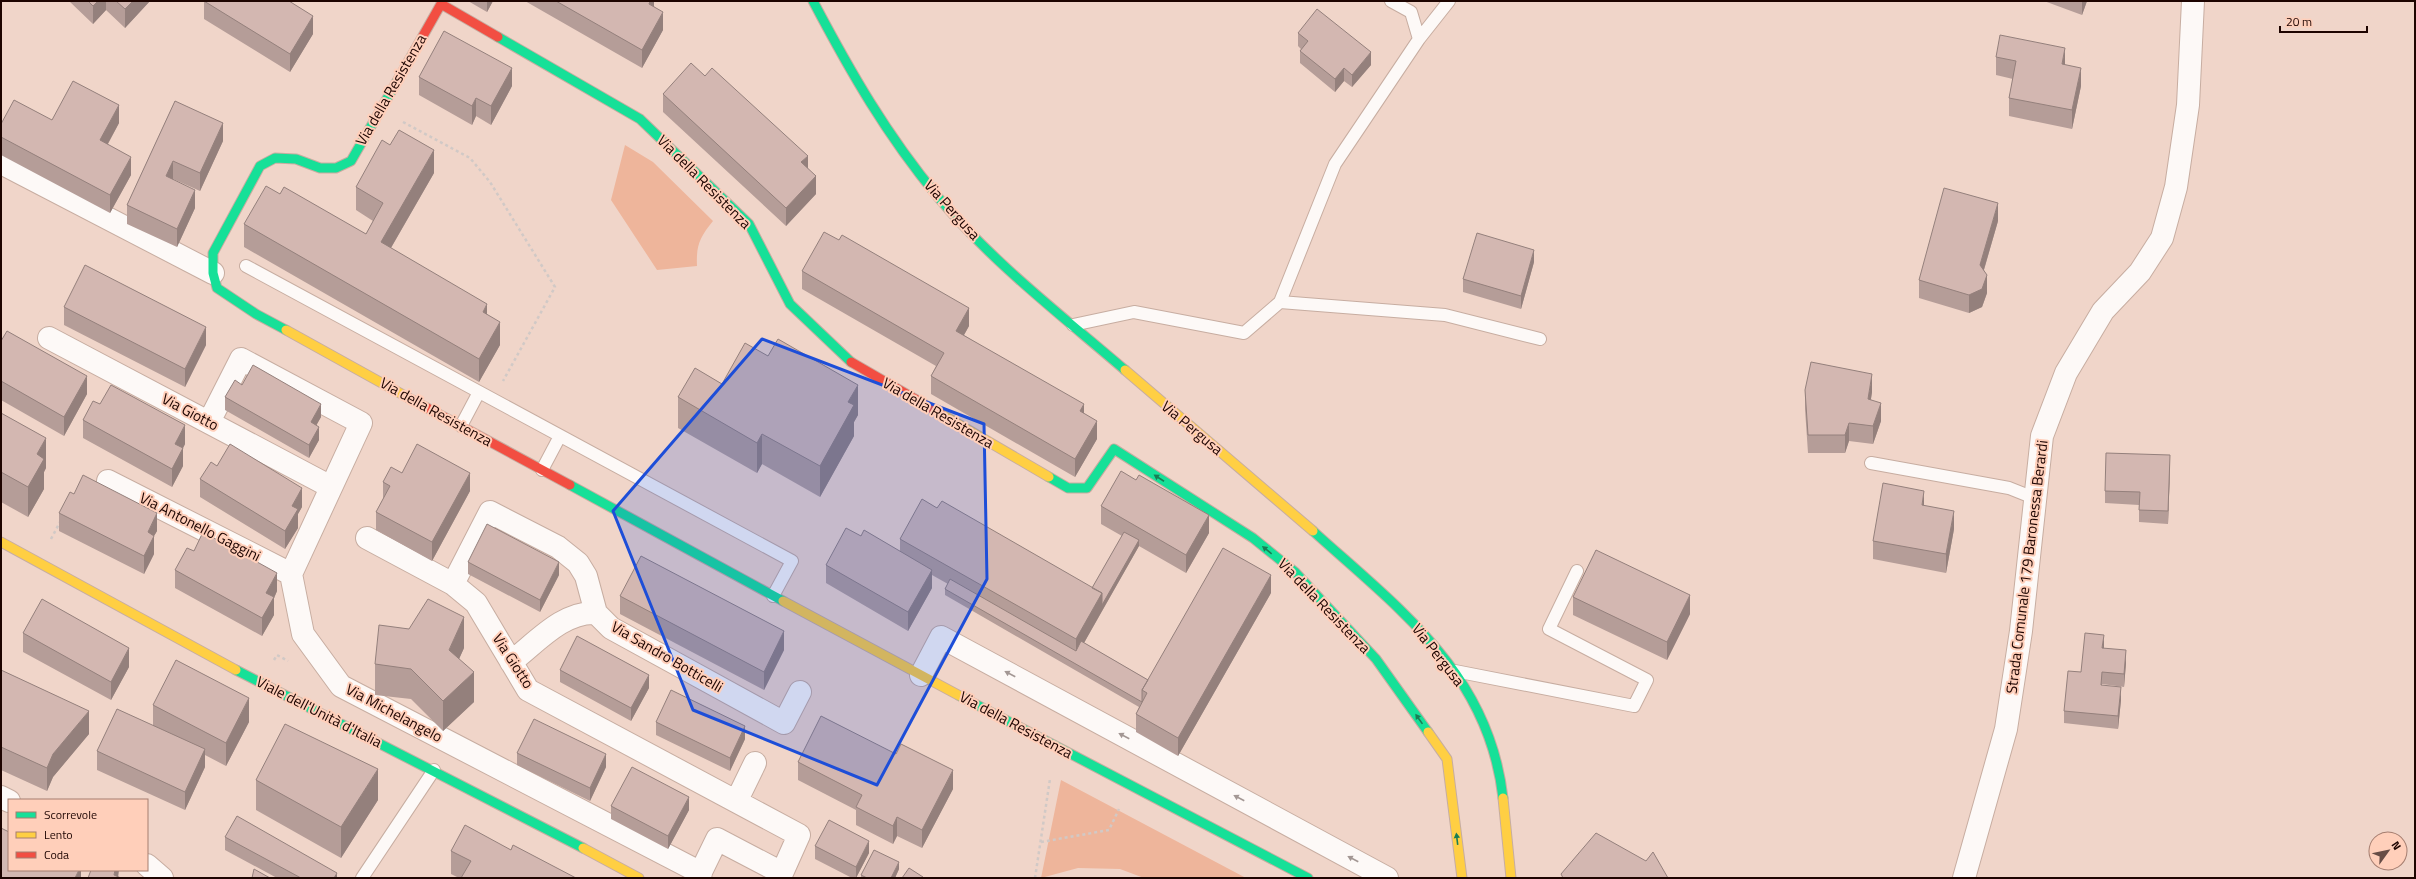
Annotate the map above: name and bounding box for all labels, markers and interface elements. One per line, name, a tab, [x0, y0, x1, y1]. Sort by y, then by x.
scale bar	[2280, 8, 2367, 34]
text: 20 m	[2286, 12, 2312, 31]
street label: Via della Resistenza	[349, 29, 432, 150]
street label: Via della Resistenza	[652, 129, 757, 234]
street label: Via Pergusa	[919, 174, 986, 245]
street label: Via della Resistenza	[376, 371, 497, 452]
street label: Via della Resistenza	[878, 371, 999, 454]
street label: Via Giotto	[158, 387, 223, 436]
street label: Via Pergusa	[1156, 395, 1229, 461]
street label: Strada Comunale 179 Baronessa Berardi	[2000, 439, 2053, 695]
one-way arrow	[1154, 474, 1164, 482]
street label: Via Antonello Gaggini	[136, 486, 265, 567]
one-way arrow	[1262, 545, 1273, 554]
street label: Via della Resistenza	[1273, 553, 1376, 659]
street label: Via Sandro Botticelli	[607, 615, 728, 698]
street label: Via Pergusa	[1406, 618, 1471, 692]
street label: Via Giotto	[487, 629, 540, 693]
street label: Viale dell'Unità d'Italia	[252, 670, 386, 753]
one-way arrow	[1004, 671, 1016, 677]
street label: Via Michelangelo	[342, 677, 447, 748]
street label: Via della Resistenza	[956, 685, 1077, 764]
one-way arrow	[1415, 714, 1423, 724]
one-way arrow	[1119, 733, 1130, 739]
one-way arrow	[1233, 794, 1245, 801]
legend	[8, 799, 148, 871]
text: Scorrevole	[44, 805, 97, 824]
text: Lento	[44, 825, 73, 844]
north arrow	[2368, 831, 2408, 871]
one-way arrow	[1454, 833, 1461, 845]
text: N	[2388, 838, 2405, 853]
text: Coda	[44, 845, 69, 864]
one-way arrow	[1347, 856, 1359, 863]

